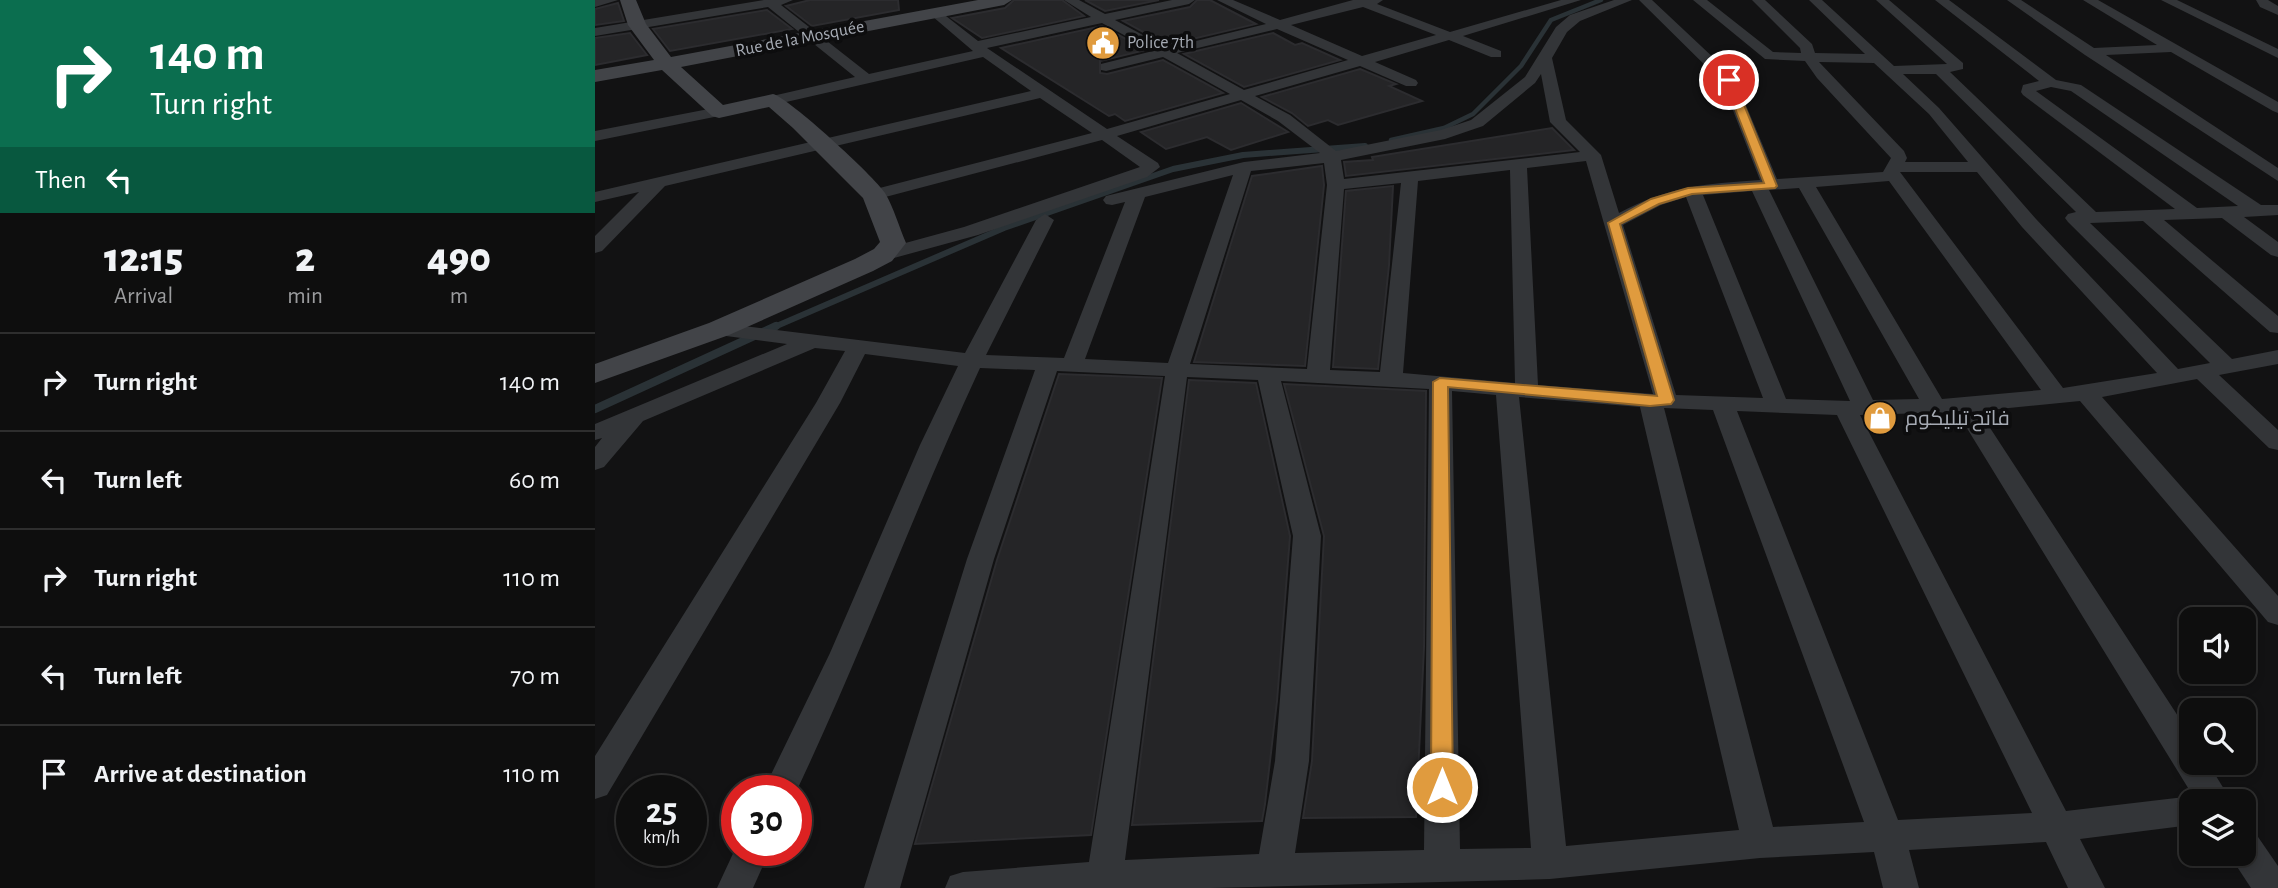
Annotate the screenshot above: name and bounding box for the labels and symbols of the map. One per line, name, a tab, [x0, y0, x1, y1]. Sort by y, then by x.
street label: Rue de la Mosquée	[734, 18, 866, 60]
public building icon: Police 7th	[1084, 24, 1122, 62]
place label: Police 7th	[1127, 34, 1194, 52]
pin	[1699, 50, 1759, 110]
shop icon: فاتح تيليكوم	[1861, 399, 1899, 437]
place label: فاتح تيليكوم	[1905, 408, 2010, 432]
position arrow	[1405, 750, 1479, 824]
speed limit sign: 30	[721, 775, 812, 866]

